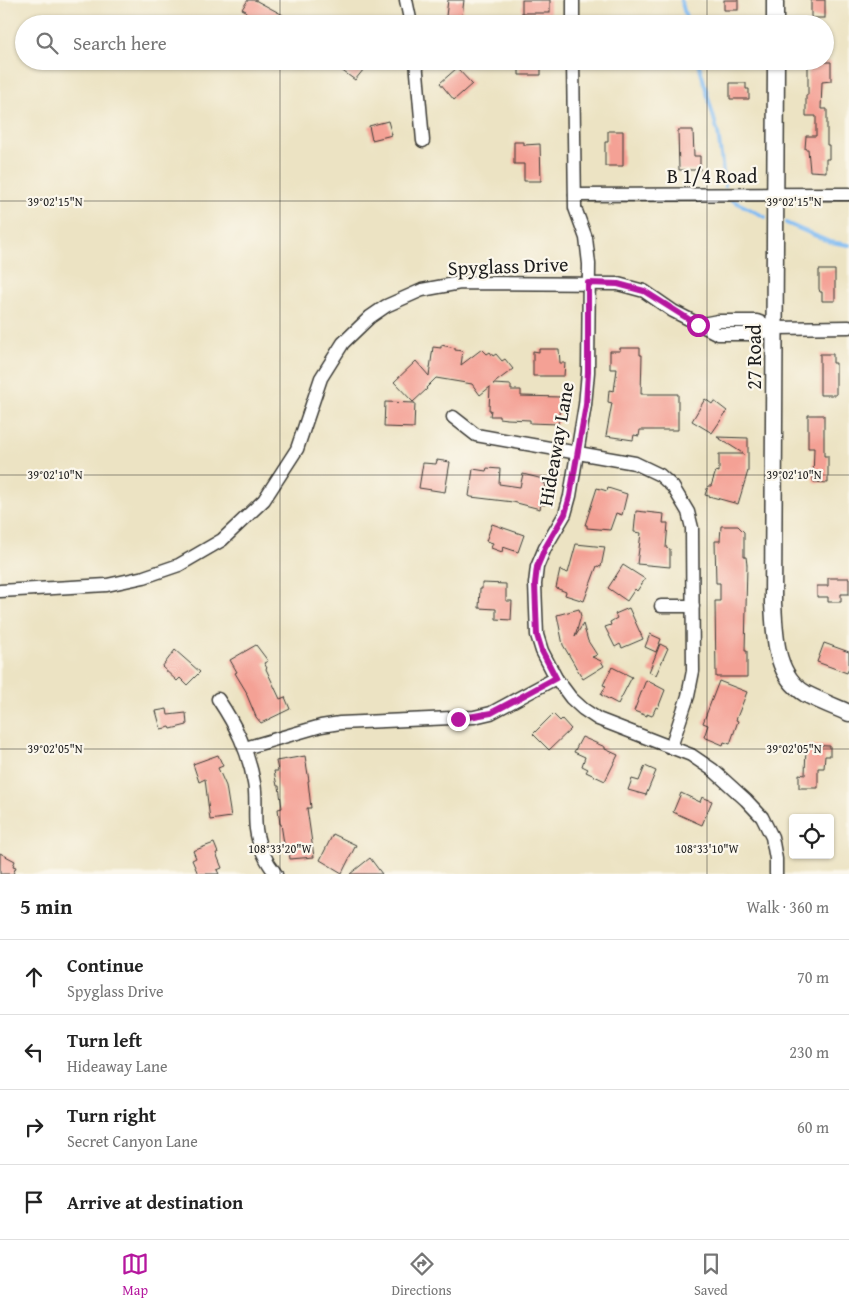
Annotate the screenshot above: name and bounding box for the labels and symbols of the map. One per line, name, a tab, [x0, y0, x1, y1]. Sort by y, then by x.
street label: B 1/4 Road	[667, 161, 758, 190]
text: 39°02'15"N	[27, 193, 83, 210]
text: 39°02'15"N	[766, 193, 822, 210]
street label: Spyglass Drive	[447, 249, 569, 282]
route start	[687, 314, 710, 337]
street label: 27 Road	[739, 324, 768, 390]
street label: Hideaway Lane	[530, 380, 581, 508]
text: 39°02'10"N	[27, 466, 83, 483]
text: 39°02'10"N	[766, 466, 822, 483]
route end	[447, 708, 470, 731]
text: 39°02'05"N	[27, 740, 83, 757]
text: 39°02'05"N	[766, 740, 822, 757]
text: 108°33'20"W	[248, 840, 312, 857]
text: 108°33'10"W	[675, 840, 739, 857]

